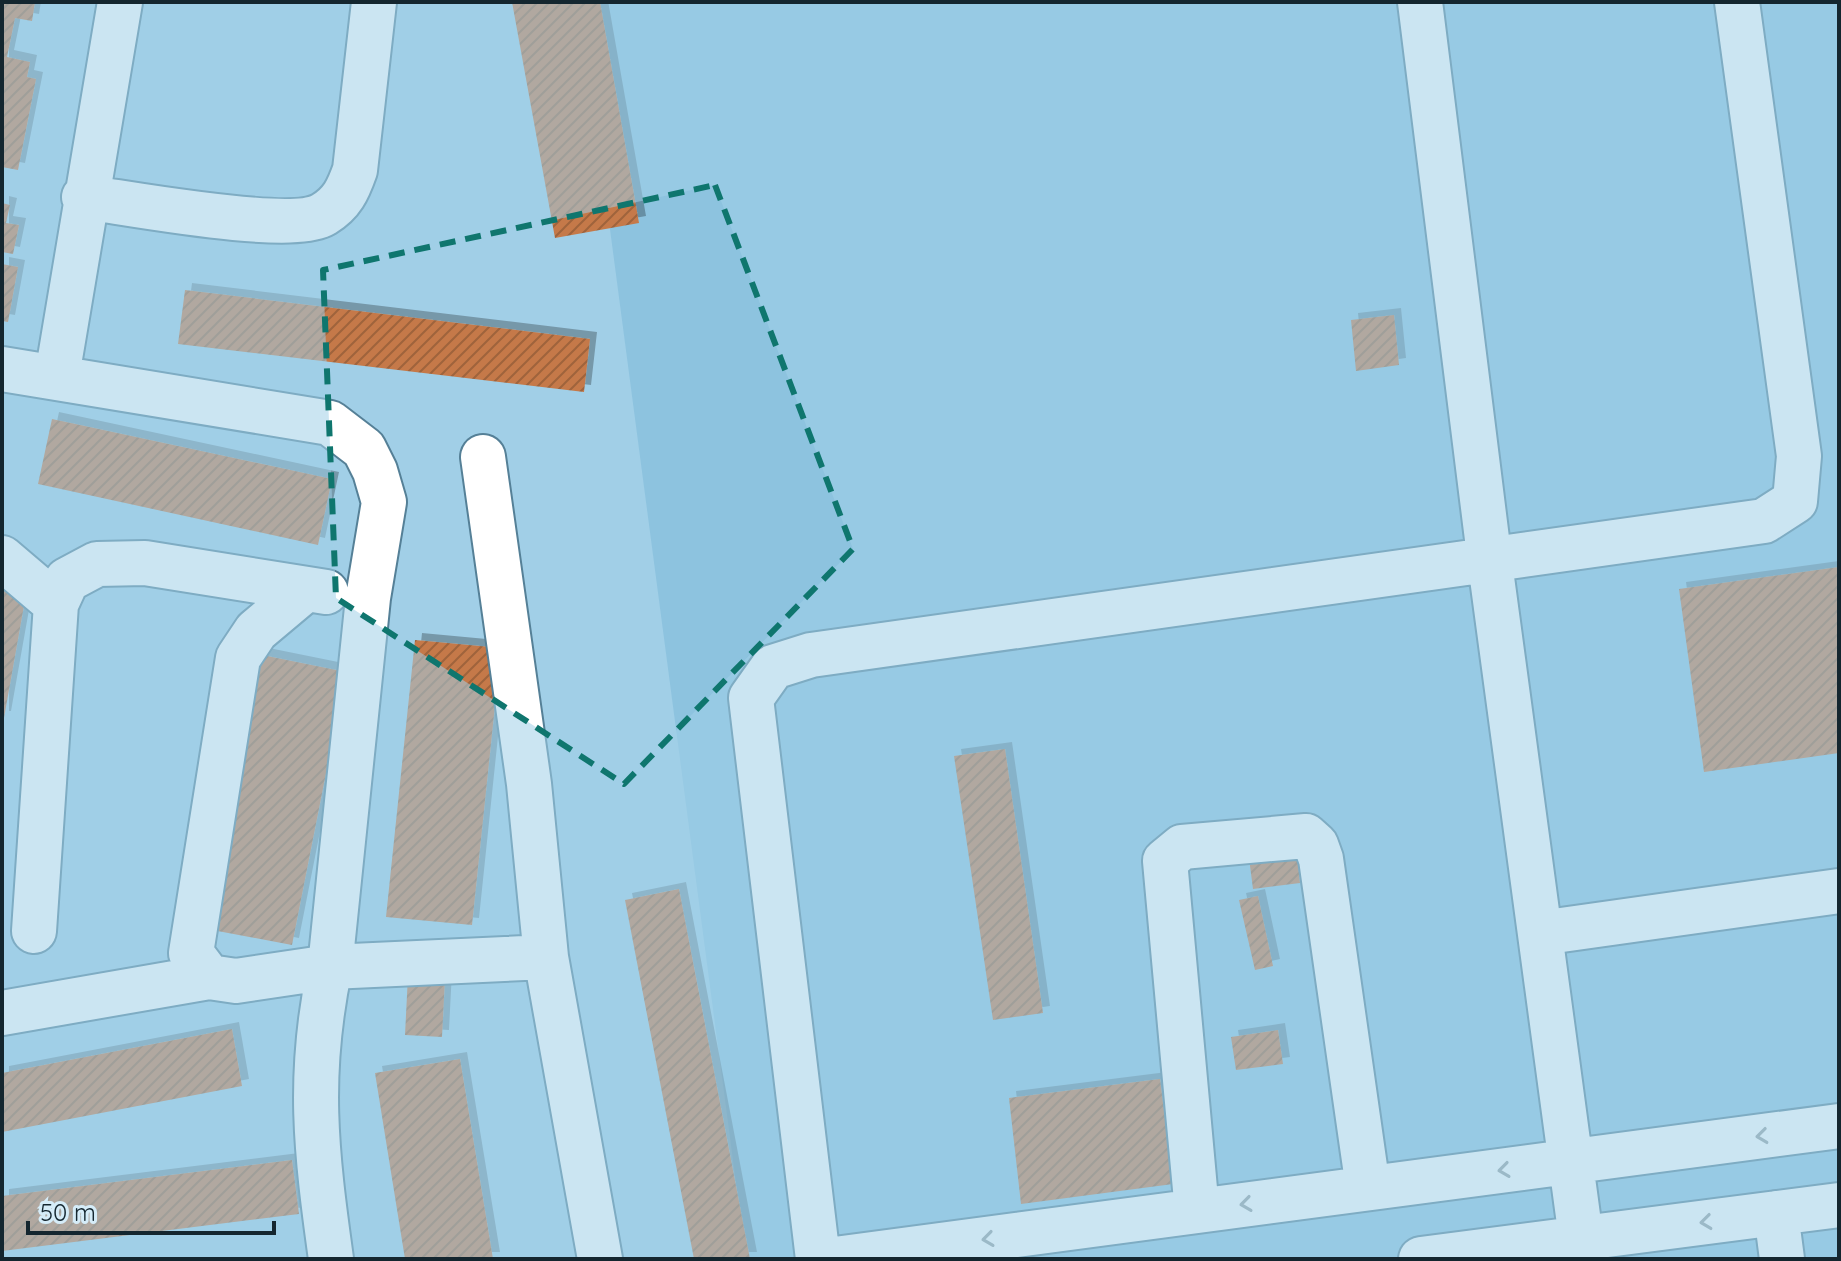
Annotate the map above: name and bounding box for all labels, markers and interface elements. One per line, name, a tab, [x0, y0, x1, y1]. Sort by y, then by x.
one-way arrow	[1755, 1127, 1769, 1144]
one-way arrow	[1497, 1161, 1510, 1178]
scale bar	[28, 1185, 274, 1235]
one-way arrow	[1239, 1195, 1253, 1212]
text: 50 m	[40, 1197, 96, 1227]
one-way arrow	[1699, 1213, 1713, 1230]
one-way arrow	[982, 1230, 995, 1247]

